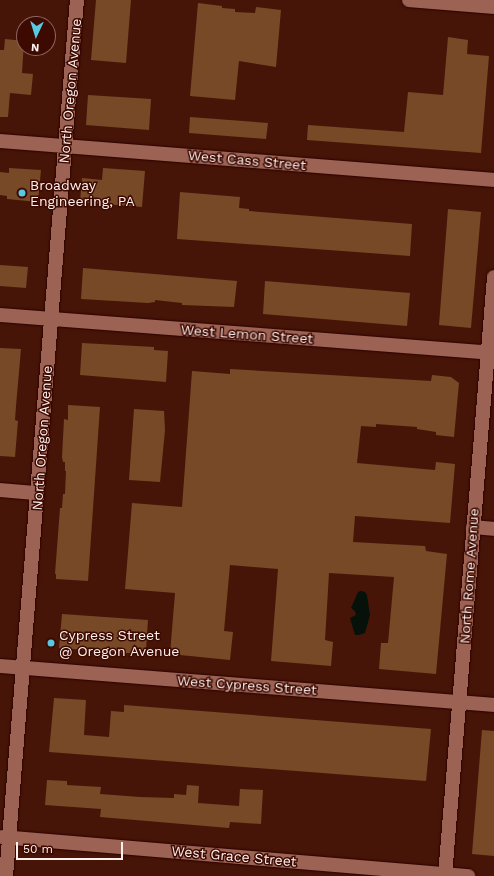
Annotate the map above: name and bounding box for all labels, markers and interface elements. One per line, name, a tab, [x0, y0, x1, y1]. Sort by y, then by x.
north arrow	[16, 16, 56, 56]
street label: North Oregon Avenue	[55, 18, 85, 164]
text: N	[31, 41, 40, 54]
street label: West Cass Street	[187, 146, 307, 174]
place label: Broadway Engineering, PA	[30, 177, 135, 210]
marker: Broadway Engineering, PA	[17, 188, 27, 198]
street label: West Lemon Street	[180, 321, 314, 347]
street label: North Oregon Avenue	[29, 365, 55, 511]
street label: North Rome Avenue	[456, 507, 482, 645]
place label: Cypress Street @ Oregon Avenue	[59, 627, 180, 660]
marker: Cypress Street @ Oregon Avenue	[46, 638, 56, 648]
street label: West Cypress Street	[177, 672, 317, 698]
scale bar	[18, 834, 125, 860]
text: 50 m	[23, 842, 53, 856]
street label: West Grace Street	[171, 842, 297, 870]

